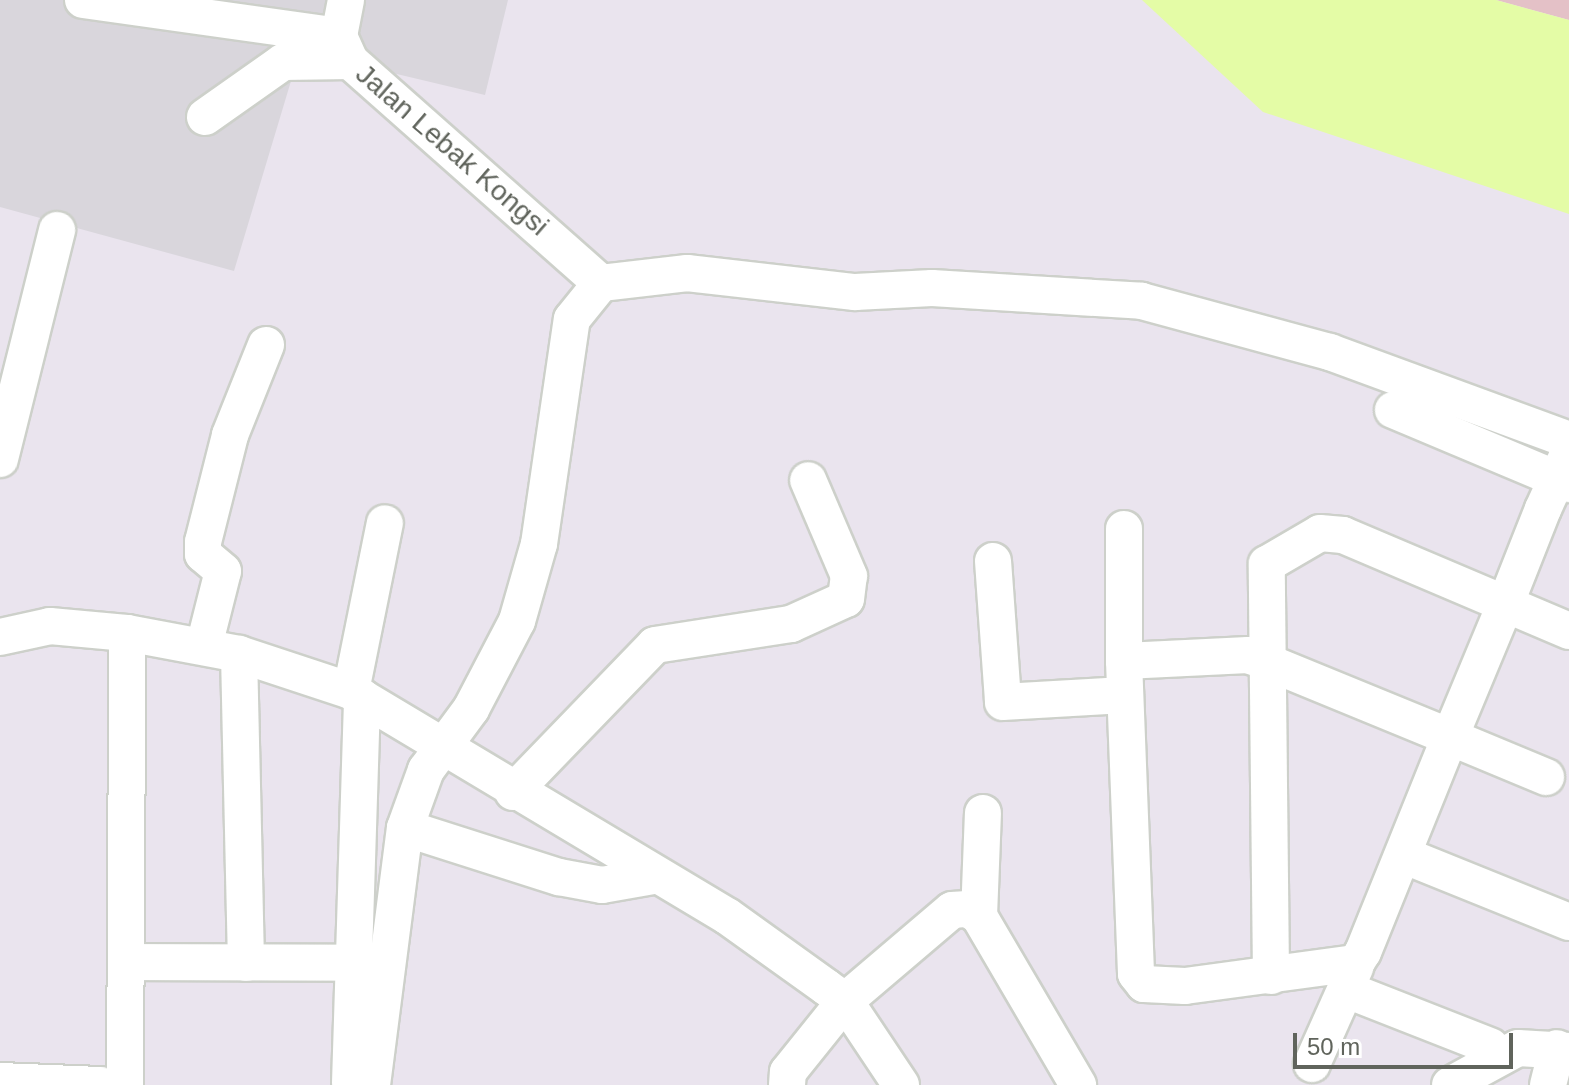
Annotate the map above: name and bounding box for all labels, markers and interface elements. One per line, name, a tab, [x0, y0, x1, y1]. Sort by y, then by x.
street label: Jalan Lebak Kongsi	[349, 57, 555, 243]
scale bar	[1297, 1017, 1517, 1067]
text: 50 m	[1307, 1033, 1360, 1060]

